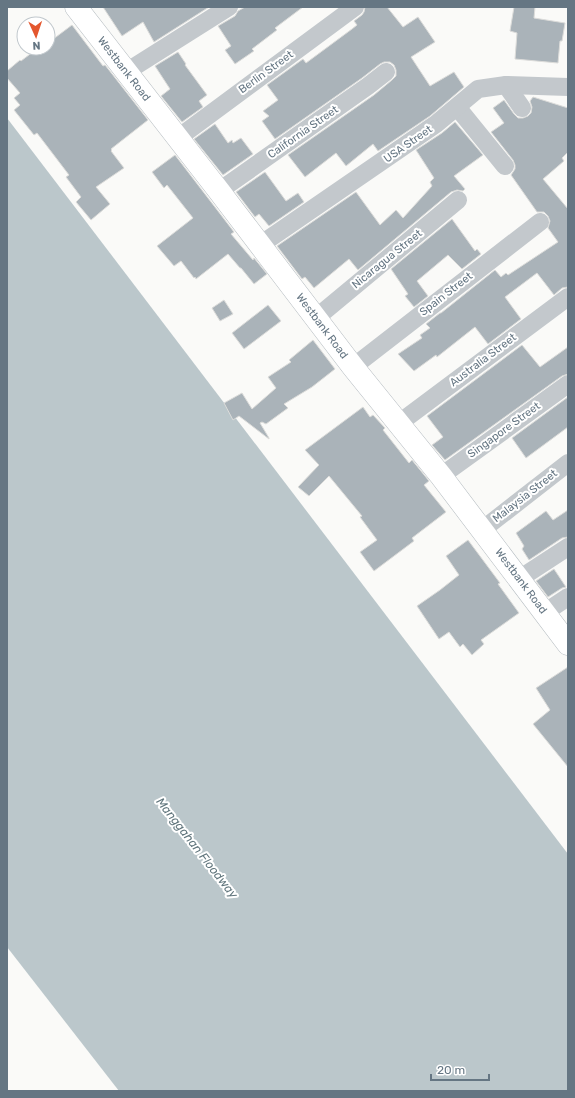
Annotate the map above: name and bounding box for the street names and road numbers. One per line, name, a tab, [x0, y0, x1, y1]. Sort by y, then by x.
street label: Westbank Road	[95, 34, 153, 104]
street label: Berlin Street	[236, 47, 296, 96]
street label: California Street	[265, 102, 341, 161]
street label: USA Street	[381, 122, 435, 165]
street label: Nicaragua Street	[349, 226, 425, 291]
street label: Spain Street	[417, 269, 475, 319]
street label: Westbank Road	[293, 291, 351, 361]
street label: Australia Street	[447, 330, 519, 389]
street label: Singapore Street	[465, 399, 543, 461]
street label: Malaysia Street	[490, 466, 560, 525]
street label: Westbank Road	[492, 546, 550, 616]

